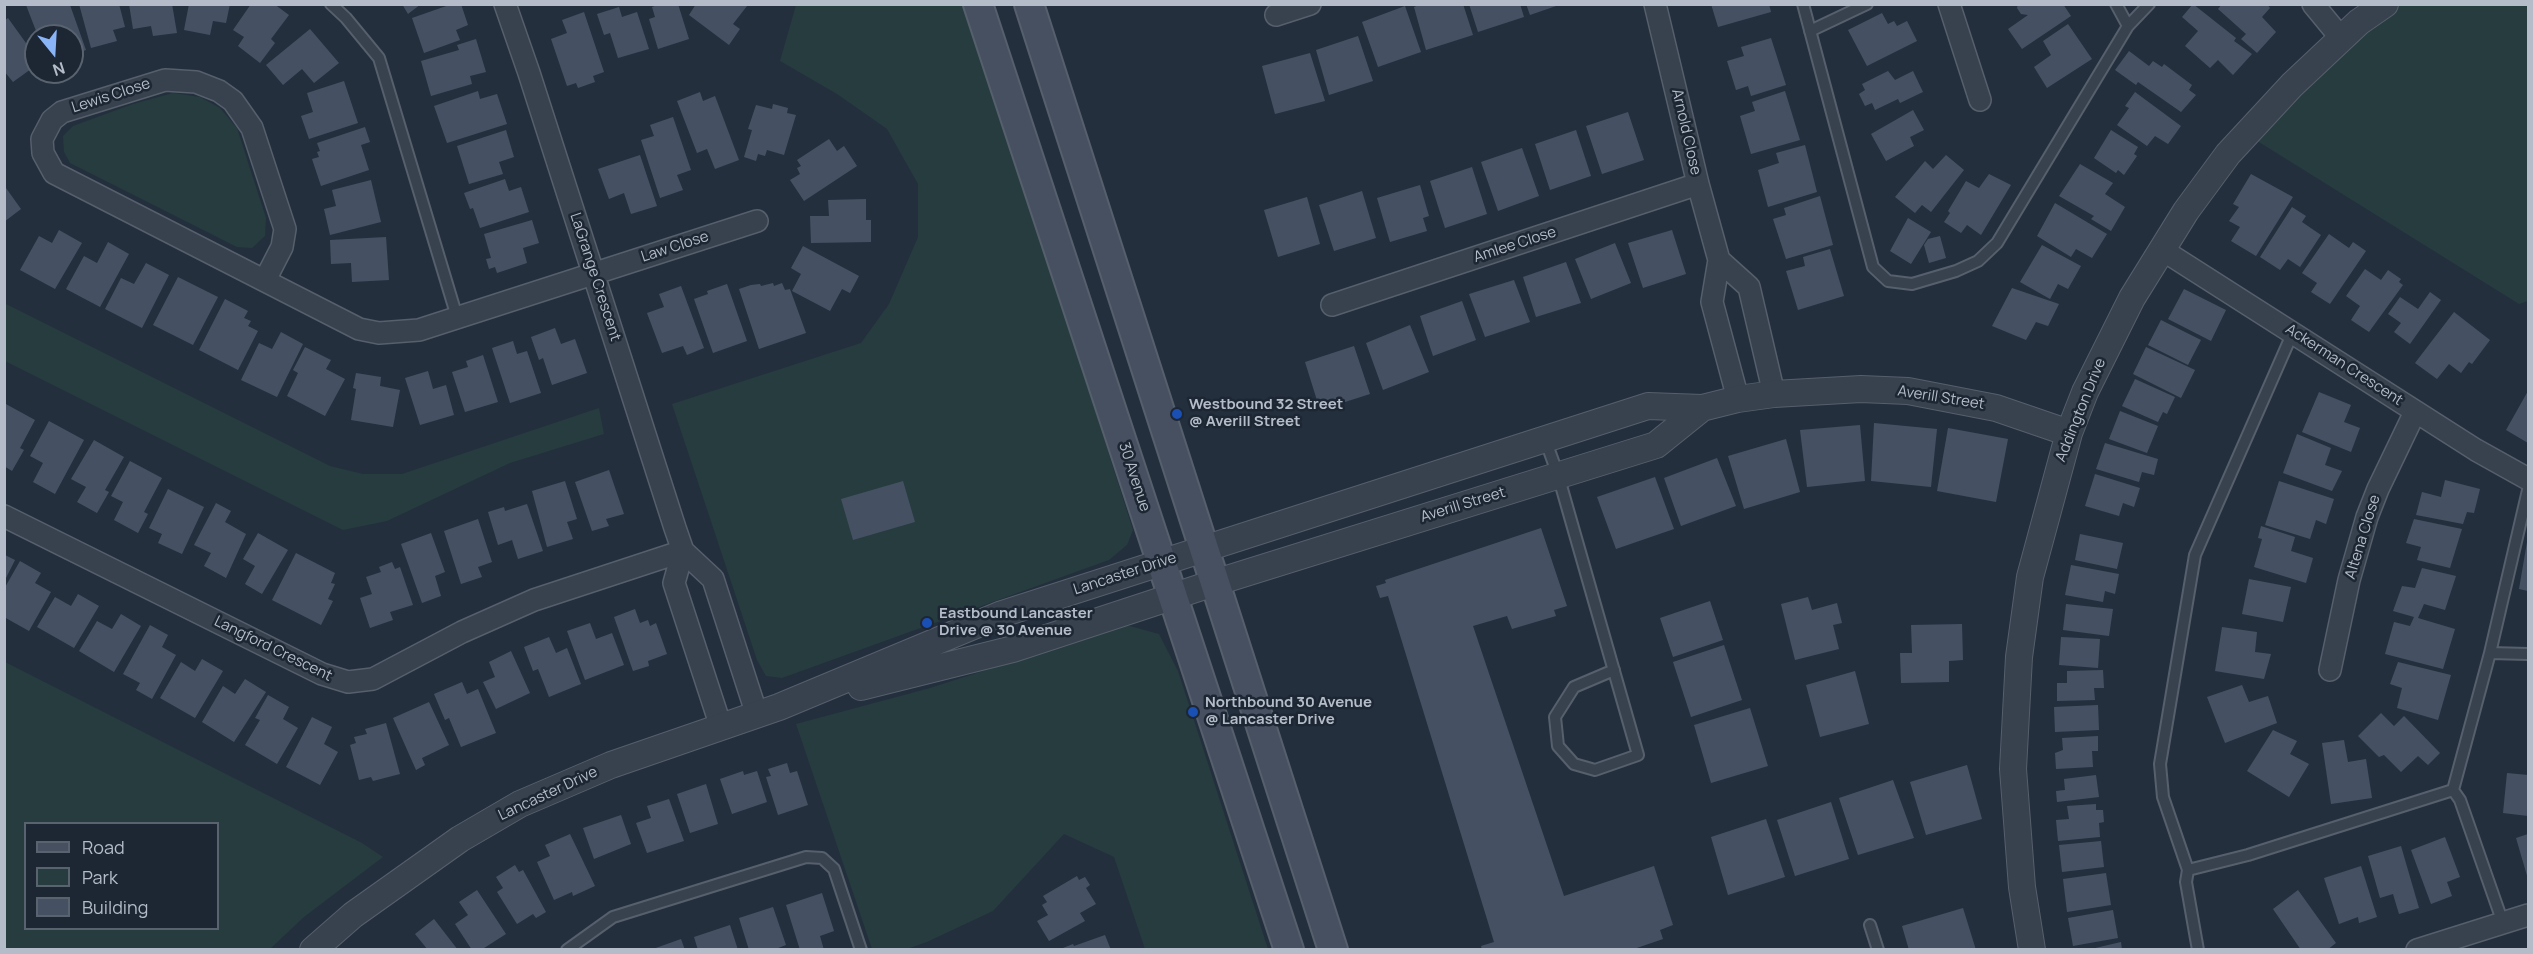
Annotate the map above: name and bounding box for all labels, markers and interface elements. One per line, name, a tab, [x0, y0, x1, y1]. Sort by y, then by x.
north arrow	[24, 24, 84, 84]
text: N	[50, 57, 68, 81]
street label: Lewis Close	[69, 75, 153, 117]
street label: Arnold Close	[1667, 87, 1705, 177]
street label: LaGrange Crescent	[566, 211, 624, 343]
street label: Amlee Close	[1471, 223, 1559, 267]
street label: Law Close	[639, 228, 711, 266]
street label: Ackerman Crescent	[2282, 320, 2406, 410]
street label: Addington Drive	[2052, 356, 2110, 464]
street label: Averill Street	[1896, 382, 1986, 414]
place label: Westbound 32 Street @ Averill Street	[1189, 396, 1343, 431]
marker: Westbound 32 Street @ Averill Street	[1170, 407, 1184, 421]
street label: 30 Avenue	[1114, 440, 1154, 514]
street label: Averill Street	[1418, 484, 1508, 526]
street label: Altena Close	[2342, 493, 2384, 581]
street label: Lancaster Drive	[1071, 549, 1179, 599]
place label: Eastbound Lancaster Drive @ 30 Avenue	[939, 605, 1093, 640]
street label: Langford Crescent	[211, 613, 335, 685]
marker: Eastbound Lancaster Drive @ 30 Avenue	[920, 616, 934, 630]
place label: Northbound 30 Avenue @ Lancaster Drive	[1205, 694, 1372, 729]
marker: Northbound 30 Avenue @ Lancaster Drive	[1186, 705, 1200, 719]
street label: Lancaster Drive	[496, 763, 600, 825]
legend	[24, 822, 219, 930]
text: Road	[82, 835, 125, 859]
text: Park	[82, 865, 118, 889]
text: Building	[82, 895, 148, 919]

